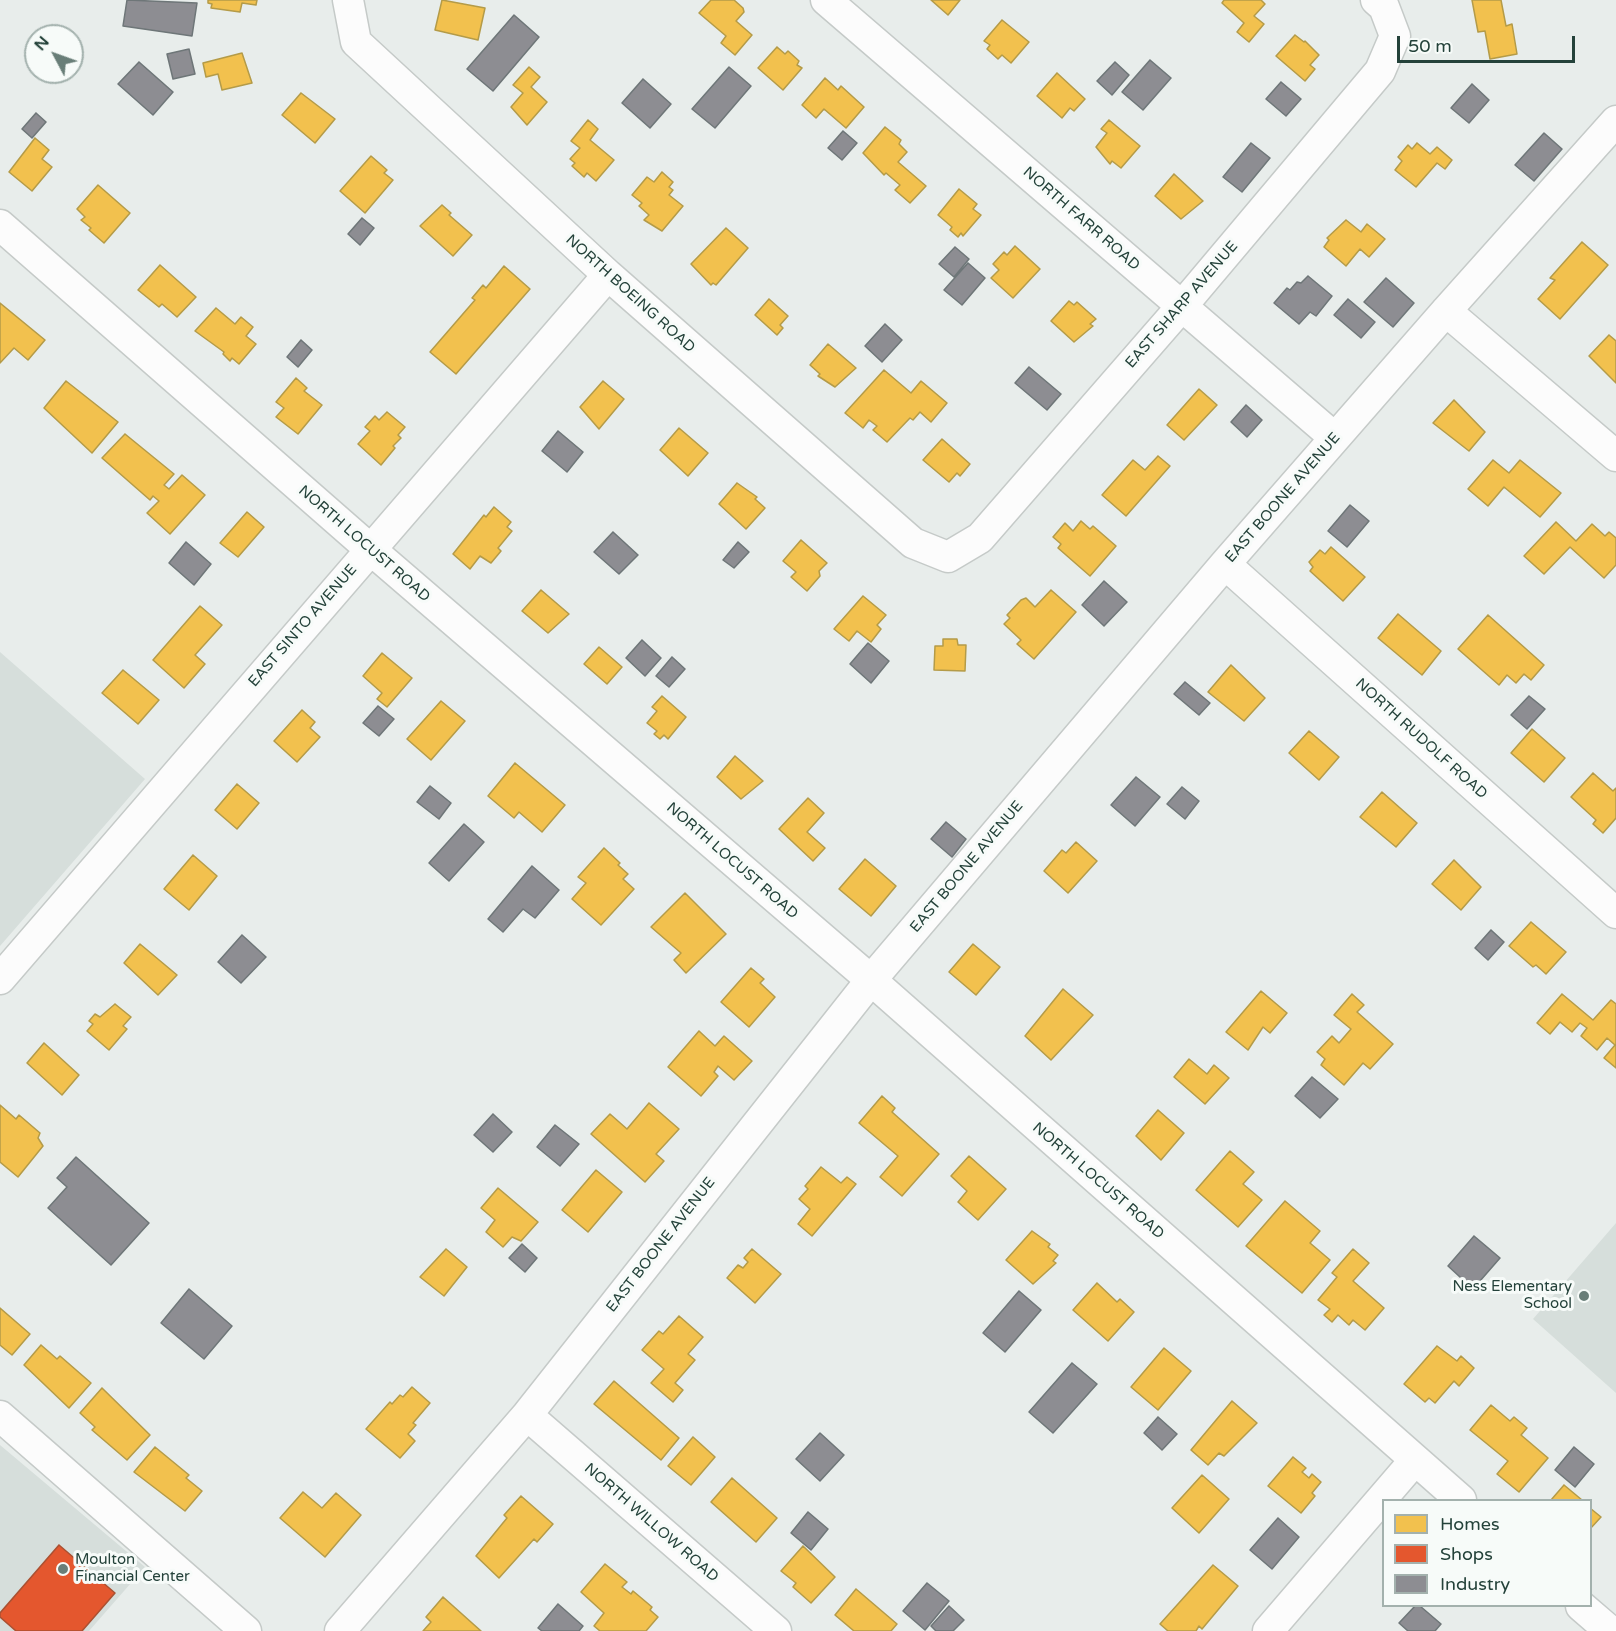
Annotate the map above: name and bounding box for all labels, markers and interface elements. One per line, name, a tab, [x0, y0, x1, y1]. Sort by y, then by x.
north arrow	[24, 24, 84, 84]
scale bar	[1400, 24, 1578, 62]
text: N	[30, 32, 54, 55]
text: 50 m	[1408, 35, 1452, 57]
street label: NORTH FARR ROAD	[1019, 163, 1143, 275]
street label: NORTH BOEING ROAD	[562, 231, 698, 357]
street label: EAST SHARP AVENUE	[1122, 238, 1242, 372]
street label: EAST BOONE AVENUE	[1222, 429, 1344, 567]
street label: NORTH LOCUST ROAD	[294, 482, 434, 606]
street label: EAST SINTO AVENUE	[245, 561, 361, 691]
street label: NORTH RUDOLF ROAD	[1351, 675, 1491, 803]
street label: EAST BOONE AVENUE	[907, 798, 1027, 936]
street label: NORTH LOCUST ROAD	[662, 799, 802, 923]
street label: NORTH LOCUST ROAD	[1028, 1119, 1168, 1243]
street label: EAST BOONE AVENUE	[603, 1174, 719, 1316]
place label: Ness Elementary School	[1452, 1278, 1572, 1313]
marker: Ness Elementary School	[1577, 1289, 1591, 1303]
street label: NORTH WILLOW ROAD	[580, 1460, 722, 1586]
legend	[1382, 1499, 1592, 1607]
text: Homes	[1440, 1513, 1500, 1535]
text: Shops	[1440, 1543, 1493, 1565]
place label: Moulton Financial Center	[75, 1551, 190, 1586]
marker: Moulton Financial Center	[56, 1562, 70, 1576]
text: Industry	[1440, 1573, 1510, 1595]

